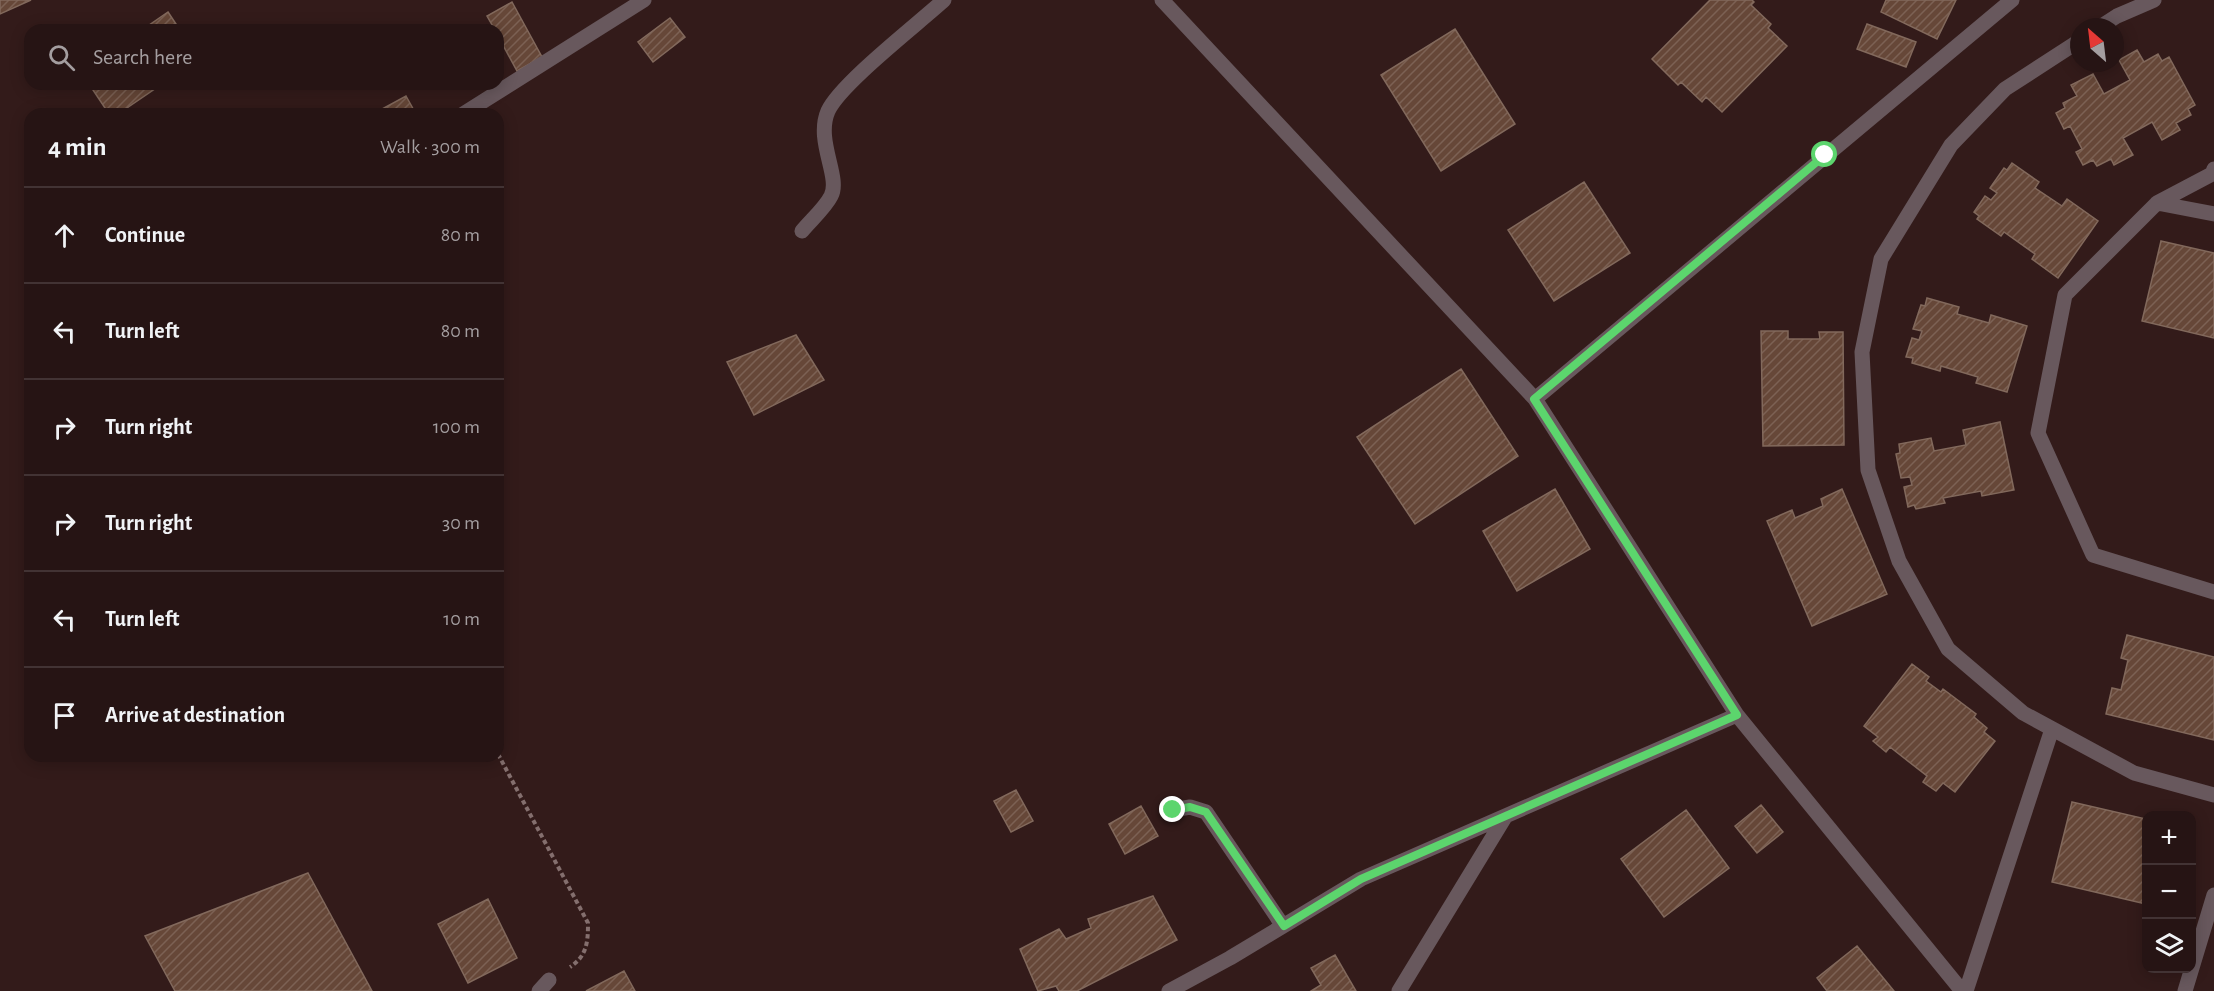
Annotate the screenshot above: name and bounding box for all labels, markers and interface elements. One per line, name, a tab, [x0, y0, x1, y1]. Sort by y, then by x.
north arrow	[2070, 18, 2124, 72]
search box	[24, 24, 504, 90]
icon: search	[45, 41, 78, 74]
text: Search here	[93, 46, 192, 68]
text: 4 min	[48, 134, 107, 160]
text: Walk · 300 m	[380, 137, 480, 157]
route start	[1811, 141, 1837, 167]
icon: ahead	[48, 219, 81, 252]
text: Continue	[105, 224, 185, 246]
text: 80 m	[441, 225, 480, 245]
icon: left	[48, 315, 81, 348]
text: Turn left	[105, 320, 179, 342]
text: 80 m	[441, 321, 480, 341]
icon: right	[48, 411, 81, 444]
text: Turn right	[105, 416, 192, 438]
text: 100 m	[433, 417, 480, 437]
icon: right	[48, 507, 81, 540]
text: Turn right	[105, 512, 192, 534]
text: 30 m	[442, 513, 480, 533]
icon: left	[48, 603, 81, 636]
text: Turn left	[105, 608, 179, 630]
text: 10 m	[443, 609, 480, 629]
icon: arrive	[48, 699, 81, 732]
text: Arrive at destination	[105, 704, 285, 726]
route end	[1159, 796, 1185, 822]
map controls	[2142, 811, 2196, 973]
button: +	[2142, 811, 2196, 865]
button: −	[2142, 865, 2196, 919]
button: layers	[2142, 919, 2196, 973]

